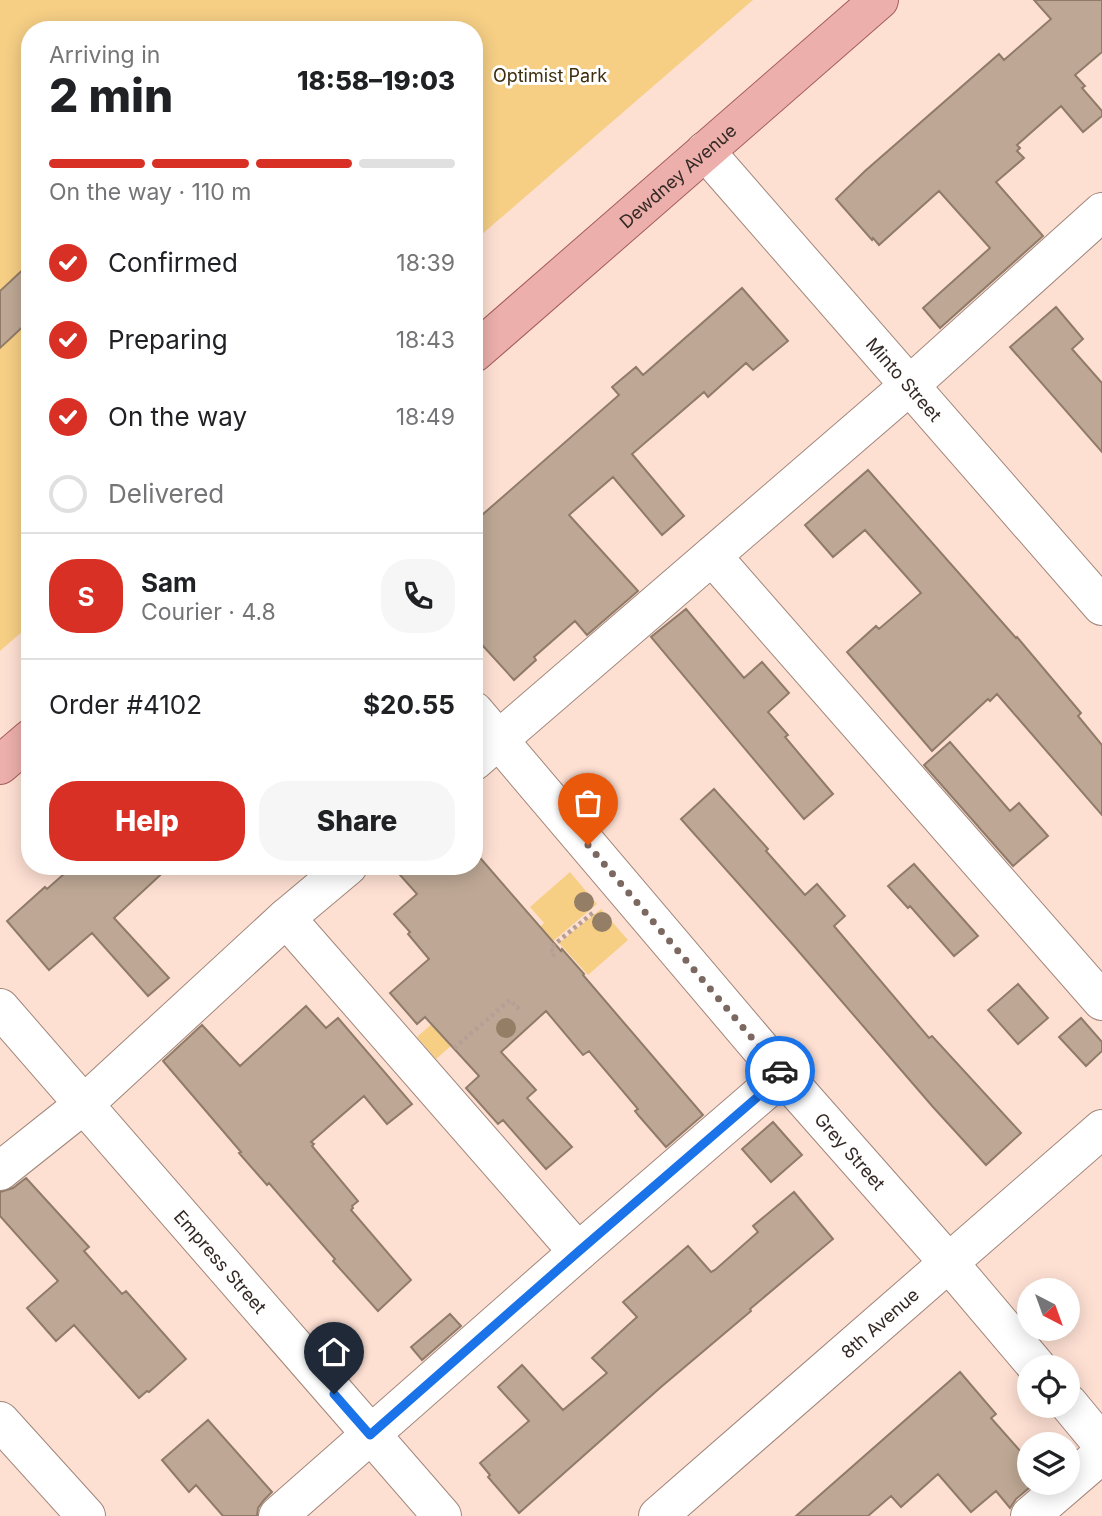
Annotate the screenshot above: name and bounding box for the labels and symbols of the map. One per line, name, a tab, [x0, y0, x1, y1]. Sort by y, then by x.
park label: Optimist Park	[493, 65, 607, 86]
street label: Dewdney Avenue	[615, 119, 740, 232]
street label: Minto Street	[862, 333, 946, 425]
pin	[558, 773, 618, 845]
courier	[745, 1036, 815, 1106]
street label: Grey Street	[811, 1108, 890, 1194]
street label: Empress Street	[170, 1206, 271, 1317]
north arrow	[1017, 1278, 1080, 1340]
street label: 8th Avenue	[837, 1283, 923, 1362]
pin	[304, 1322, 364, 1394]

